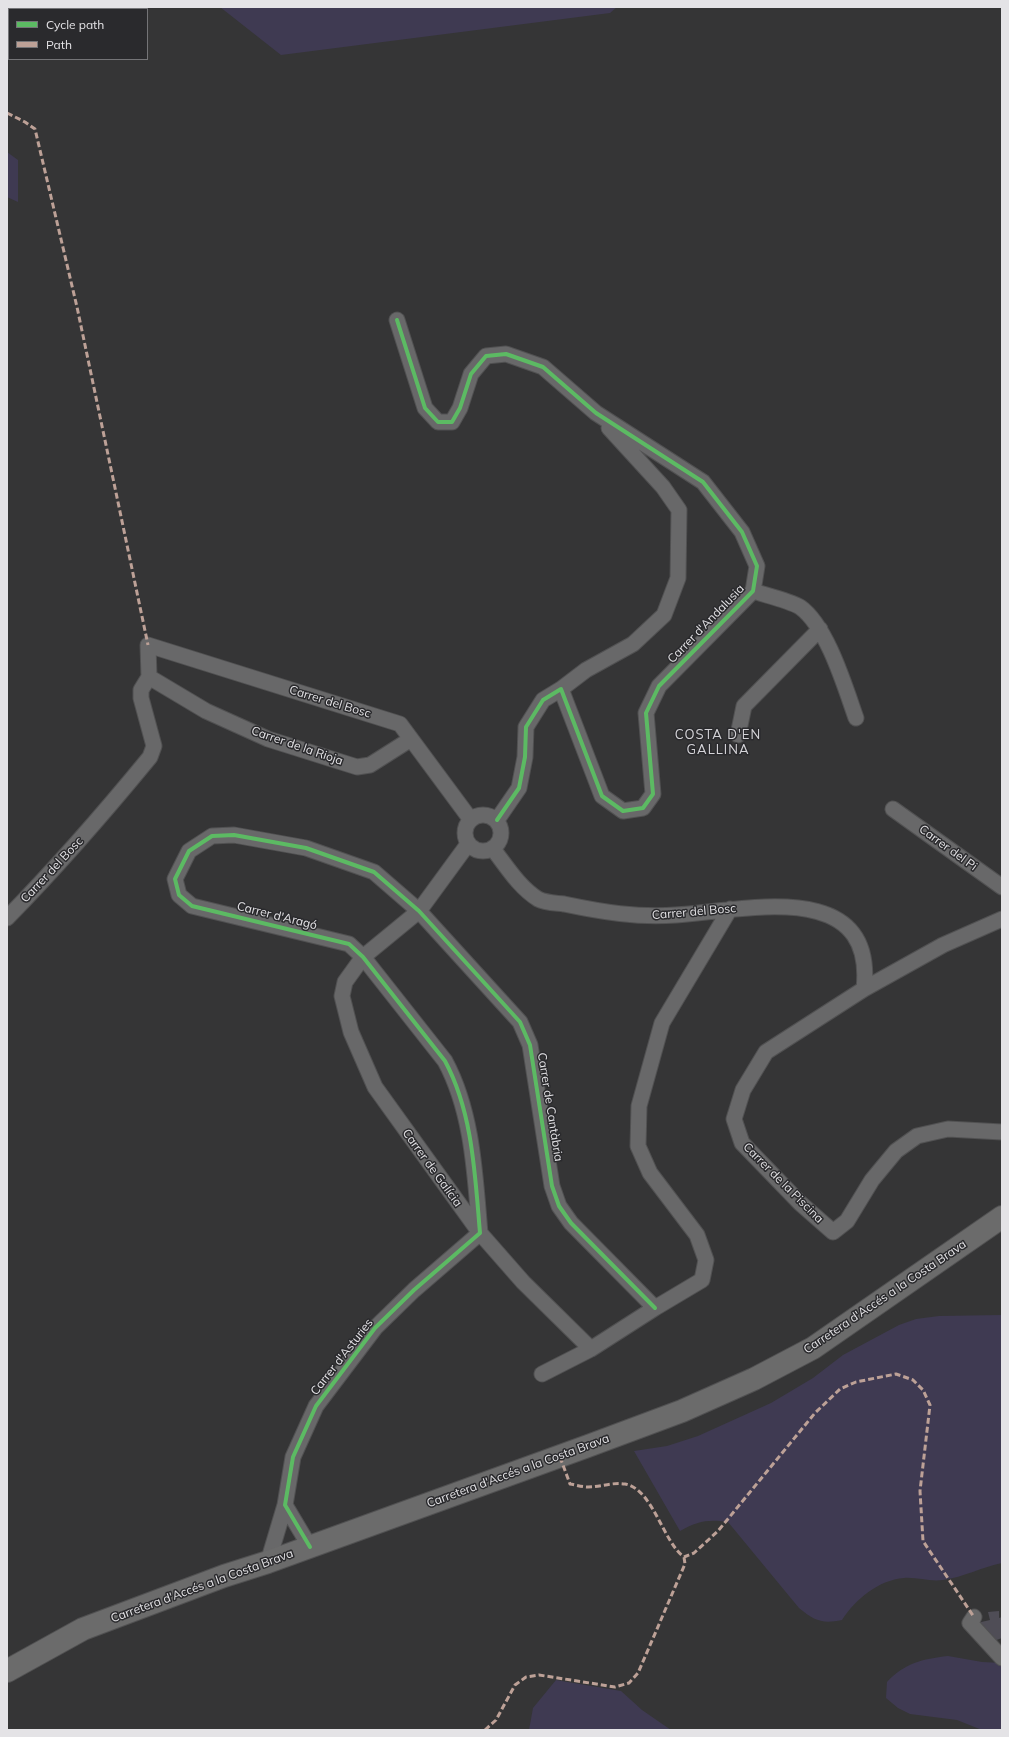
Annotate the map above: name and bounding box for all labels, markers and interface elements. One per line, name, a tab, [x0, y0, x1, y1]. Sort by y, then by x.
legend	[8, 8, 148, 60]
text: Cycle path	[46, 17, 104, 32]
text: Path	[46, 37, 72, 52]
street label: Carrer d'Andalusia	[665, 582, 747, 666]
street label: Carrer del Bosc	[287, 683, 373, 721]
street label: Carrer de la Rioja	[249, 724, 345, 768]
district label: COSTA D'EN GALLINA	[675, 727, 761, 758]
street label: Carrer del Pi	[916, 822, 980, 874]
street label: Carrer del Bosc	[18, 834, 86, 906]
street label: Carrer d'Aragó	[235, 899, 319, 933]
street label: Carrer del Bosc	[651, 901, 737, 923]
street label: Carrer de Cantàbria	[534, 1052, 566, 1162]
street label: Carrer de Galícia	[399, 1126, 465, 1210]
street label: Carrer de la Piscina	[740, 1140, 826, 1226]
street label: Carretera d'Accés a la Costa Brava	[801, 1237, 969, 1357]
street label: Carrer d'Asturies	[308, 1316, 376, 1398]
street label: Carretera d'Accés a la Costa Brava	[425, 1431, 611, 1511]
street label: Carretera d'Accés a la Costa Brava	[109, 1546, 295, 1626]

